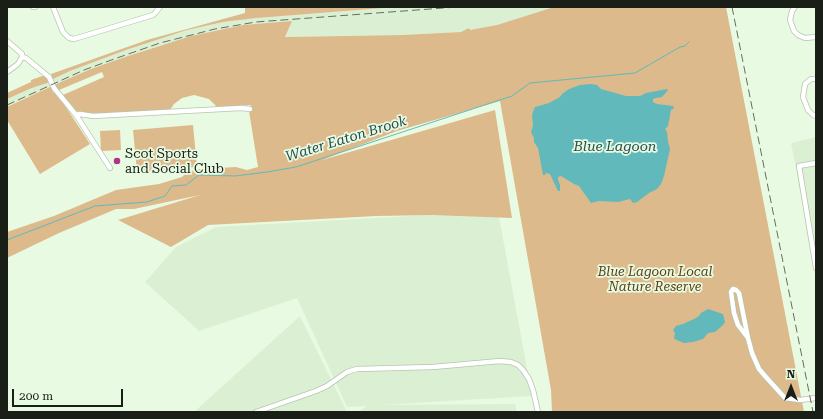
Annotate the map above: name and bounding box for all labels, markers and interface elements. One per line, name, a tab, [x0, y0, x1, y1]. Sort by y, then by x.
water label: Water Eaton Brook	[283, 113, 409, 165]
water label: Blue Lagoon	[573, 139, 657, 155]
place label: Scot Sports and Social Club	[125, 146, 224, 177]
marker: Scot Sports and Social Club	[112, 156, 122, 166]
park label: Blue Lagoon Local Nature Reserve	[598, 264, 712, 295]
north arrow	[771, 367, 811, 407]
text: N	[787, 368, 795, 381]
scale bar	[14, 381, 125, 407]
text: 200 m	[19, 389, 53, 403]

